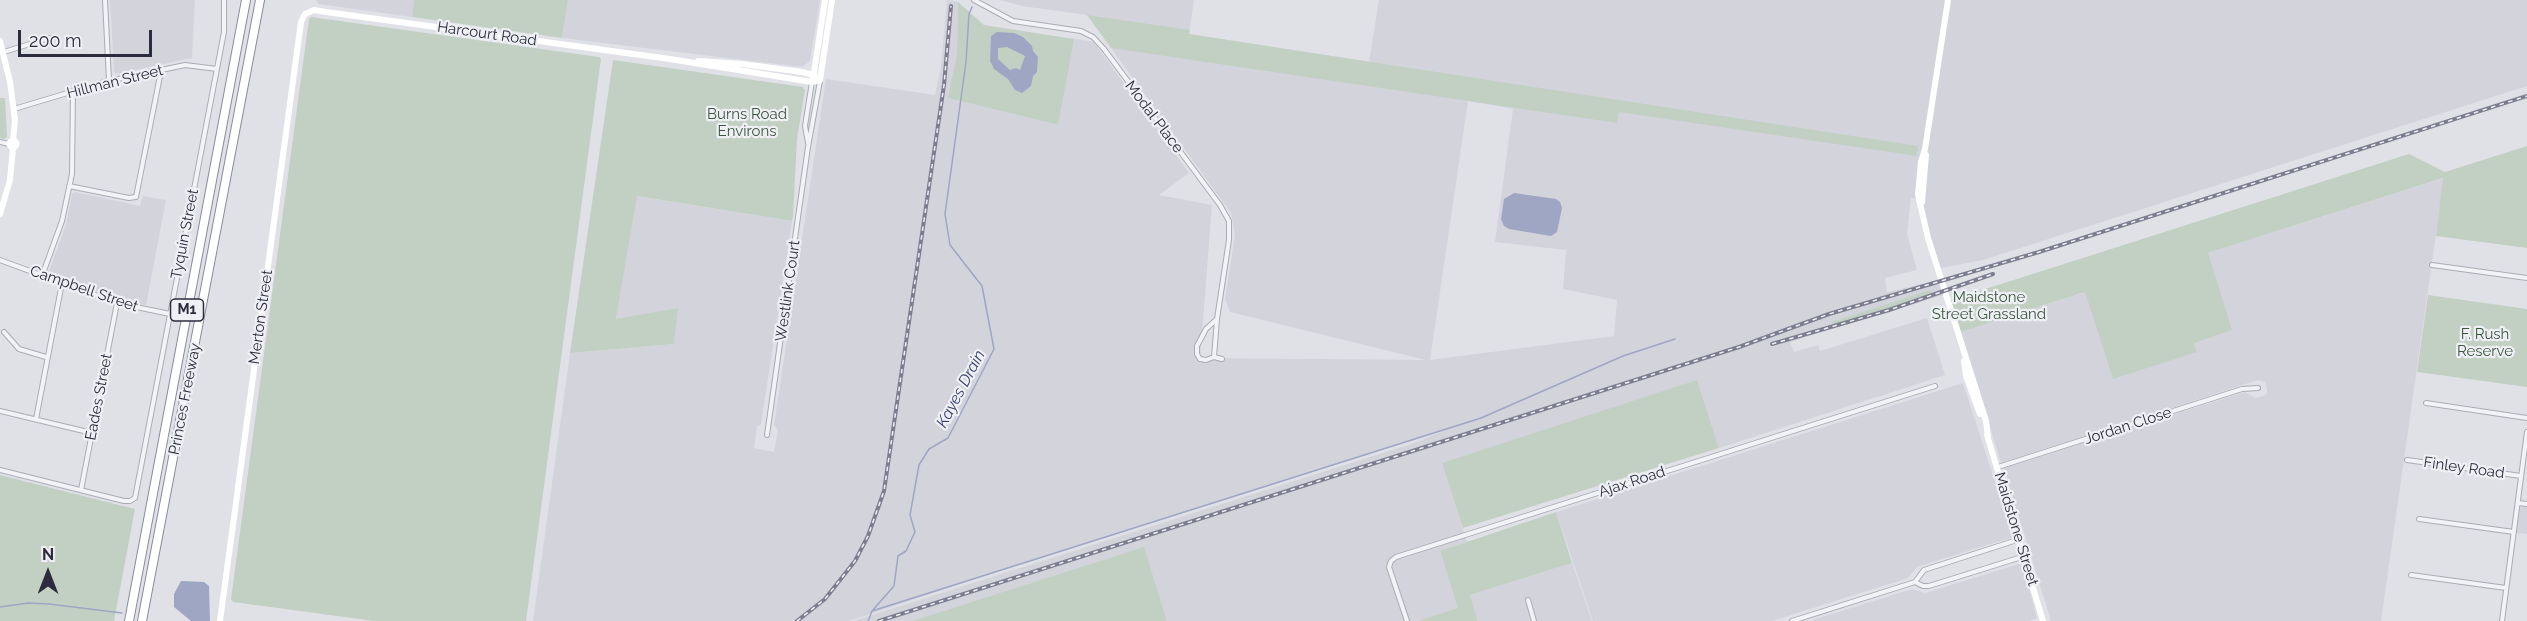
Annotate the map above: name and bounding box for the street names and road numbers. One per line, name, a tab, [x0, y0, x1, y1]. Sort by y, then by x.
street label: Harcourt Road	[436, 18, 538, 50]
street label: Hillman Street	[65, 61, 165, 103]
street label: Modal Place	[1121, 77, 1187, 157]
street label: Tyquin Street	[167, 187, 203, 281]
street label: Westlink Court	[772, 239, 804, 343]
street label: Campbell Street	[28, 262, 140, 316]
street label: Merton Street	[245, 269, 277, 365]
road number: M1	[170, 299, 204, 321]
street label: Princes Freeway	[165, 342, 205, 456]
street label: Eades Street	[82, 352, 116, 442]
street label: Jordan Close	[2082, 403, 2174, 449]
street label: Finley Road	[2422, 453, 2506, 483]
street label: Ajax Road	[1596, 463, 1668, 501]
street label: Maidstone Street	[1990, 470, 2042, 588]

